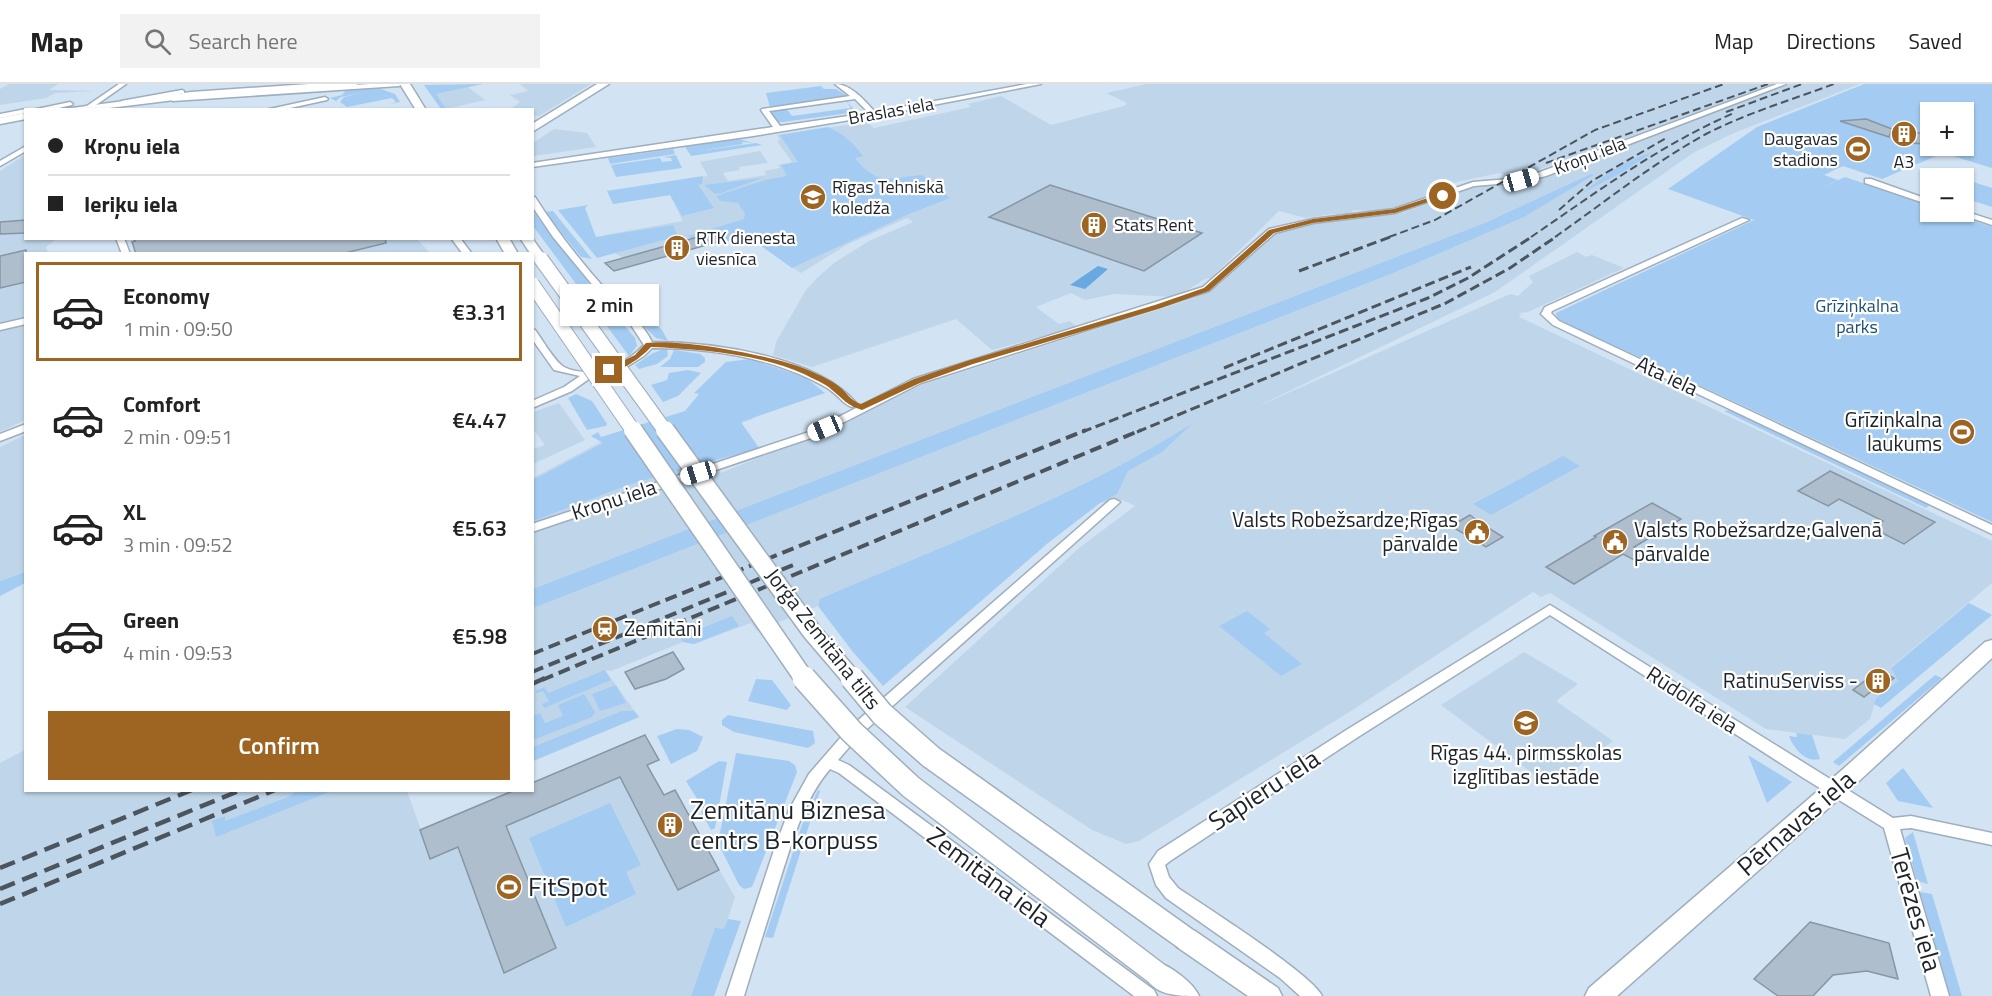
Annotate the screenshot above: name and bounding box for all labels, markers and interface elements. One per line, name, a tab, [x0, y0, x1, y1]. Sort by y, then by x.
search box	[120, 14, 540, 68]
text: Map	[30, 20, 84, 63]
text: Search here	[189, 24, 298, 58]
icon: search	[141, 25, 174, 58]
text: Map	[1714, 25, 1754, 57]
text: Directions	[1787, 25, 1876, 57]
text: Saved	[1909, 25, 1962, 57]
street label: Braslas iela	[846, 90, 936, 131]
map controls	[1920, 102, 1974, 222]
button: +	[1920, 102, 1974, 156]
building icon: A3	[1889, 119, 1919, 149]
place label: Daugavas stadions	[1764, 125, 1838, 173]
text: Kroņu iela	[84, 129, 180, 163]
street label: Kroņu iela	[1550, 129, 1630, 182]
sports icon: Daugavas stadions	[1843, 134, 1873, 164]
place label: A3	[1894, 148, 1914, 175]
car	[1501, 166, 1541, 194]
button: −	[1920, 168, 1974, 222]
place label: Rīgas Tehniskā koledža	[832, 173, 944, 221]
school or university icon: Rīgas Tehniskā koledža	[798, 182, 828, 212]
route start	[1429, 182, 1456, 209]
text: Ieriķu iela	[84, 187, 178, 221]
building icon: Stats Rent	[1079, 210, 1109, 240]
place label: Stats Rent	[1114, 211, 1194, 238]
place label: RTK dienesta viesnīca	[696, 224, 796, 272]
building icon: RTK dienesta viesnīca	[662, 233, 692, 263]
text: Economy	[123, 279, 210, 313]
callout: 2 min	[560, 283, 658, 325]
icon: car	[51, 285, 105, 339]
text: 2 min	[585, 289, 634, 320]
park label: Grīziņkalna parks	[1815, 292, 1899, 340]
text: €3.31	[452, 295, 507, 329]
text: 1 min · 09:50	[123, 313, 233, 344]
street label: Ata iela	[1631, 347, 1704, 404]
route end	[595, 356, 622, 383]
text: Comfort	[123, 387, 201, 421]
icon: car	[51, 393, 105, 447]
text: €4.47	[452, 403, 507, 437]
place label: Grīziņkalna laukums	[1845, 403, 1942, 459]
car	[805, 413, 845, 443]
sports icon: Grīziņkalna laukums	[1947, 417, 1977, 447]
text: 2 min · 09:51	[123, 421, 233, 452]
car	[678, 459, 718, 487]
street label: Kroņu iela	[567, 470, 661, 528]
text: XL	[123, 495, 146, 529]
icon: car	[51, 501, 105, 555]
place label: Valsts Robežsardze;Rīgas pārvalde	[1232, 503, 1458, 559]
text: €5.63	[452, 511, 507, 545]
place label: Valsts Robežsardze;Galvenā pārvalde	[1634, 513, 1882, 569]
public building icon: Valsts Robežsardze;Rīgas pārvalde	[1462, 517, 1492, 547]
public building icon: Valsts Robežsardze;Galvenā pārvalde	[1600, 527, 1630, 557]
text: 3 min · 09:52	[123, 529, 233, 560]
street label: Jorģa Zemitāna tilts	[758, 561, 889, 716]
text: Green	[123, 603, 179, 637]
icon: car	[51, 609, 105, 663]
place label: Zemitāni	[624, 612, 702, 644]
station icon: Zemitāni	[590, 614, 620, 644]
text: €5.98	[452, 619, 507, 653]
text: 4 min · 09:53	[123, 637, 233, 668]
street label: Rūdolfa iela	[1640, 657, 1745, 741]
place label: RatinuServiss -	[1723, 664, 1858, 696]
building icon: RatinuServiss -	[1863, 666, 1893, 696]
school or university icon: Rīgas 44. pirmsskolas izglītības iestāde	[1511, 708, 1541, 738]
button: Confirm	[48, 711, 510, 780]
place label: Rīgas 44. pirmsskolas izglītības iestāde	[1430, 736, 1622, 792]
street label: Sapieru iela	[1200, 739, 1327, 840]
street label: Pērnavas iela	[1728, 760, 1863, 885]
place label: Zemitānu Biznesa centrs B-korpuss	[690, 790, 886, 859]
building icon: Zemitānu Biznesa centrs B-korpuss	[655, 810, 685, 840]
street label: Zemitāna iela	[919, 817, 1060, 936]
street label: Terēzes iela	[1880, 844, 1953, 976]
place label: FitSpot	[528, 867, 607, 906]
sports icon: FitSpot	[494, 872, 524, 902]

